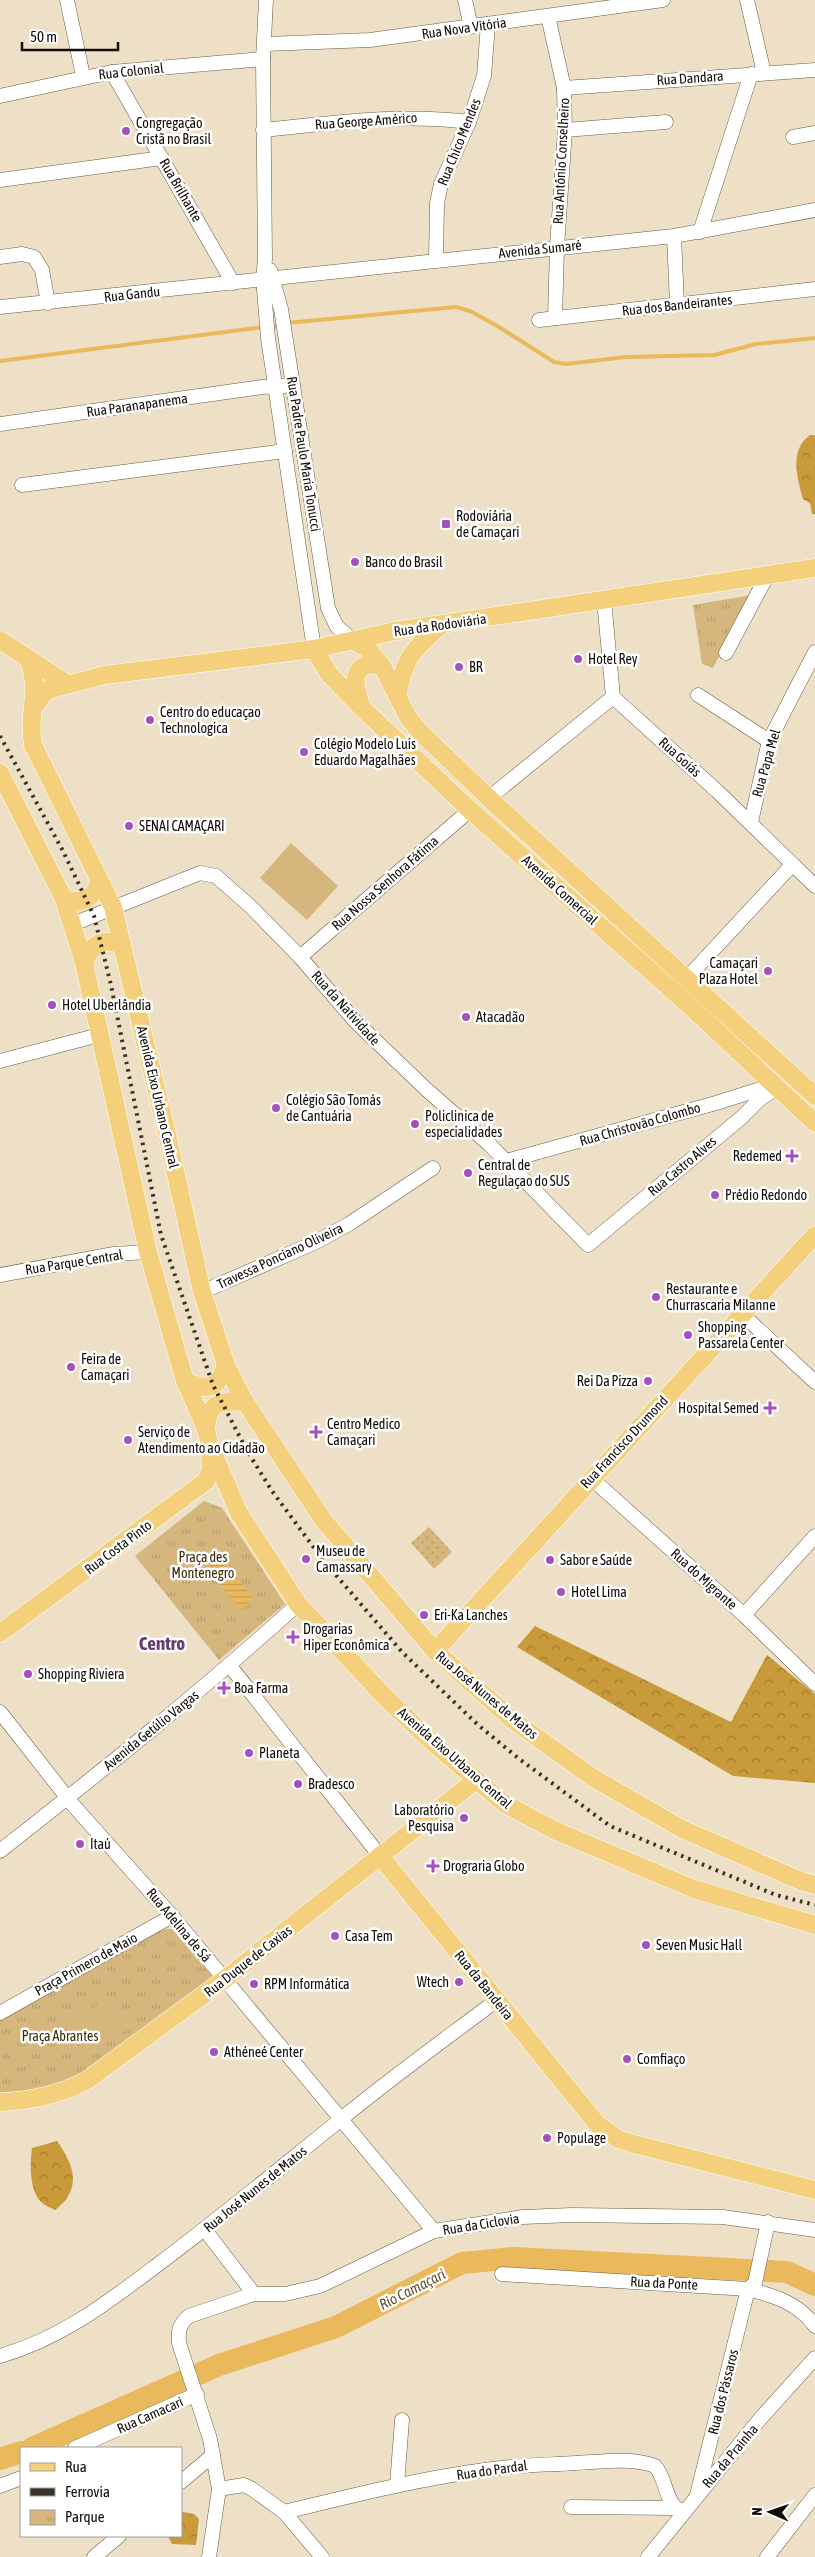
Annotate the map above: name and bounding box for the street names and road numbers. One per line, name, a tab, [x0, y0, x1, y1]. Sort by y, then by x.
street label: Rua Nova Vitória	[421, 14, 507, 42]
street label: Rua Colonial	[98, 60, 165, 82]
street label: Rua Dandara	[656, 68, 724, 88]
street label: Rua Chico Mendes	[434, 96, 484, 188]
street label: Rua Antônio Conselheiro	[550, 97, 572, 225]
street label: Rua George Américo	[314, 109, 418, 133]
street label: Rua Brilhante	[157, 156, 205, 224]
street label: Avenida Sumaré	[498, 237, 582, 261]
street label: Rua Gandu	[103, 283, 161, 305]
street label: Rua dos Bandeirantes	[621, 291, 733, 319]
street label: Rua Padre Paulo Maria Tonucci	[284, 375, 324, 533]
street label: Rua Paranapanema	[85, 390, 189, 420]
street label: Rua da Rodoviária	[393, 611, 487, 639]
street label: Rua Papa Mel	[749, 727, 783, 799]
street label: Rua Goiás	[656, 734, 704, 780]
street label: Rua Nossa Senhora Fátima	[329, 832, 441, 934]
street label: Avenida Comercial	[519, 852, 601, 928]
street label: Rua da Natividade	[308, 968, 384, 1048]
street label: Avenida Eixo Urbano Central	[134, 1024, 182, 1170]
street label: Rua Christovão Colombo	[578, 1099, 702, 1149]
street label: Rua Castro Alves	[645, 1133, 719, 1199]
street label: Travessa Ponciano Oliveira	[215, 1220, 345, 1292]
street label: Rua Parque Central	[24, 1246, 124, 1278]
street label: Rua Francisco Drumond	[577, 1392, 671, 1492]
street label: Rua Costa Pinto	[81, 1517, 155, 1577]
street label: Rua do Migrante	[668, 1545, 740, 1613]
street label: Rua José Nunes de Matos	[433, 1648, 541, 1742]
street label: Avenida Getúlio Vargas	[100, 1687, 202, 1773]
street label: Avenida Eixo Urbano Central	[395, 1704, 515, 1812]
street label: Rua Adelina de Sá	[143, 1885, 215, 1965]
street label: Rua Duque de Caxias	[201, 1922, 295, 2000]
street label: Praça Primero de Maio	[32, 1929, 140, 1999]
street label: Rua da Bandeira	[451, 1947, 517, 2023]
street label: Rua José Nunes de Matos	[200, 2143, 310, 2235]
street label: Rua da Ciclovia	[441, 2210, 521, 2238]
street label: Rua da Ponte	[630, 2273, 698, 2293]
street label: Rua dos Pássaros	[705, 2348, 741, 2436]
street label: Rua Camacari	[114, 2393, 186, 2437]
street label: Rua da Prainha	[699, 2421, 761, 2491]
street label: Rua do Pardal	[456, 2457, 529, 2483]

